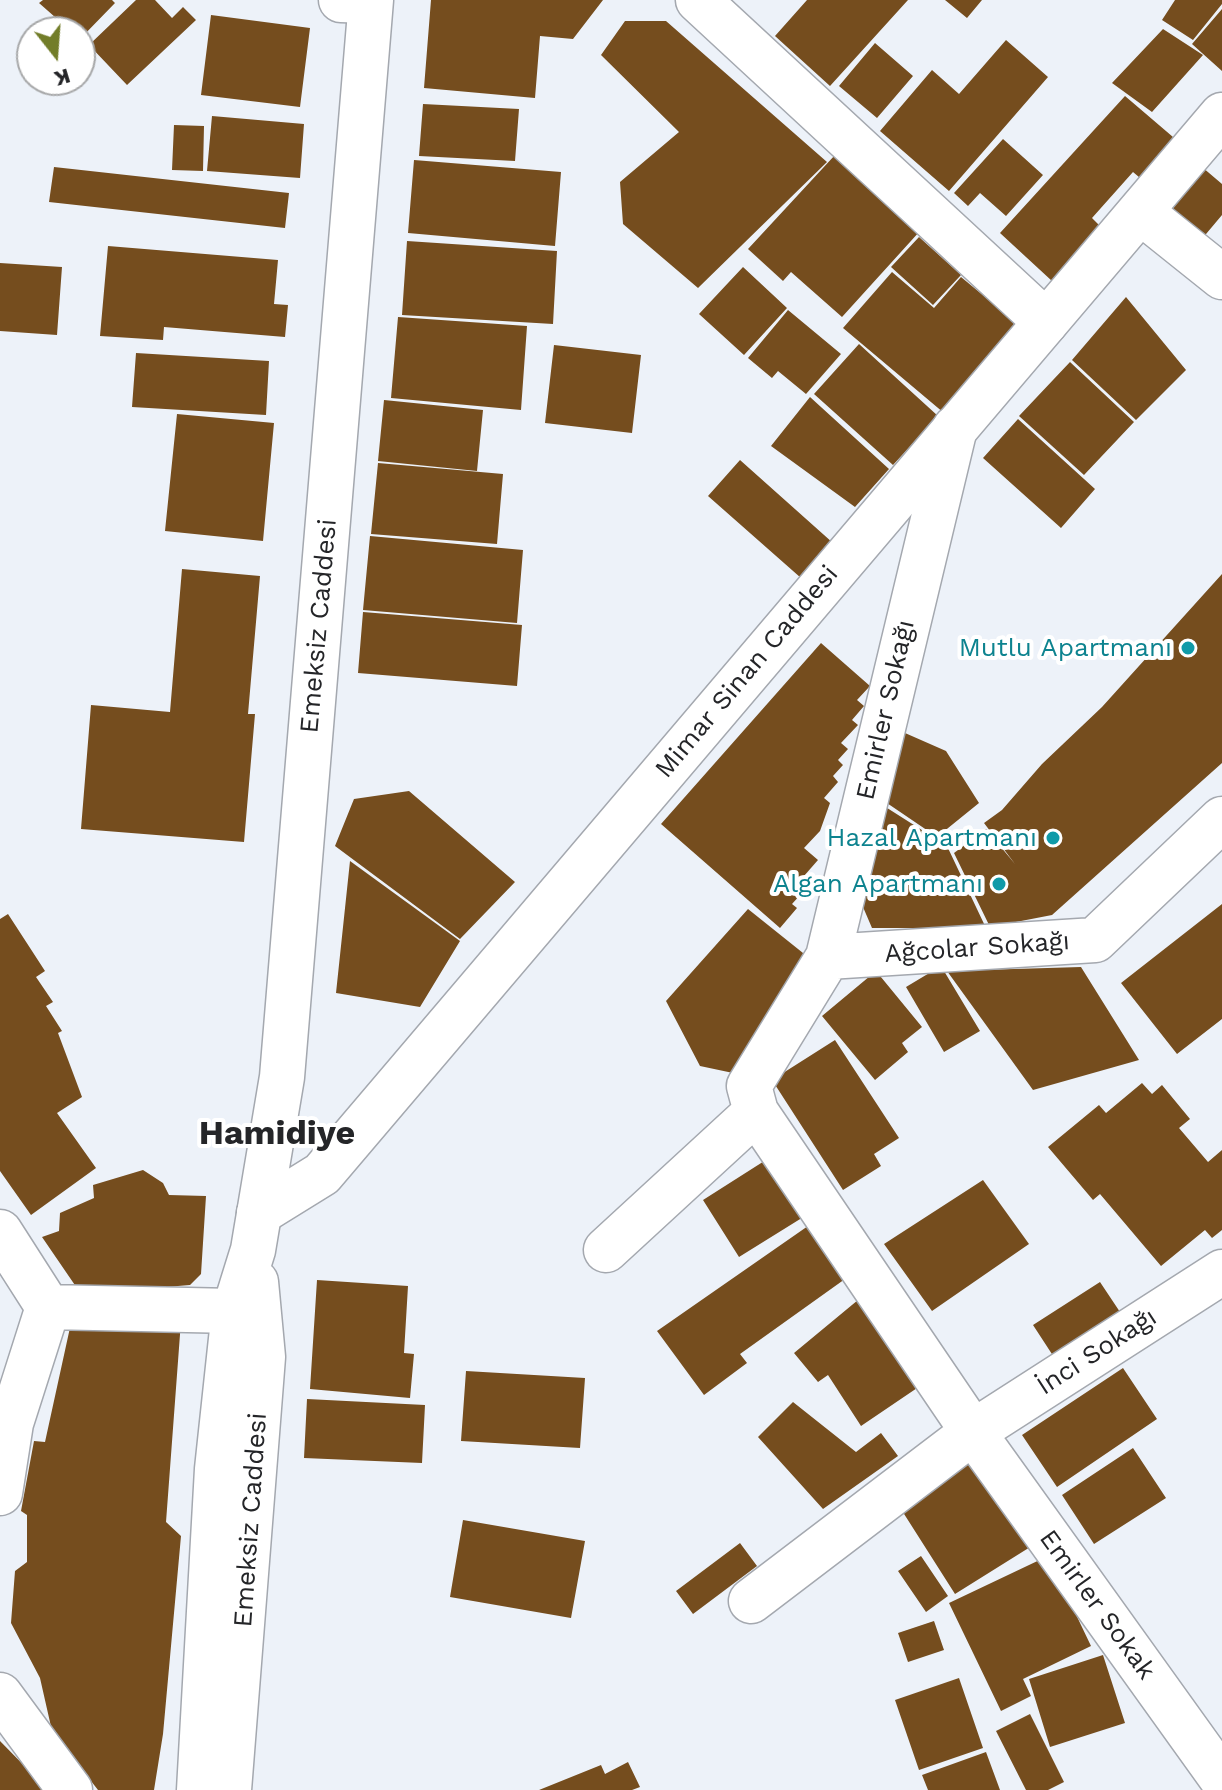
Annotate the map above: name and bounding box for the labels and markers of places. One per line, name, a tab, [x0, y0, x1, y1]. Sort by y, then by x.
place label: Mutlu Apartmanı	[959, 632, 1172, 664]
marker: Mutlu Apartmanı	[1179, 639, 1197, 657]
place label: Hazal Apartmanı	[827, 822, 1037, 854]
marker: Hazal Apartmanı	[1044, 829, 1062, 847]
place label: Algan Apartmanı	[773, 868, 983, 900]
marker: Algan Apartmanı	[990, 875, 1008, 893]

